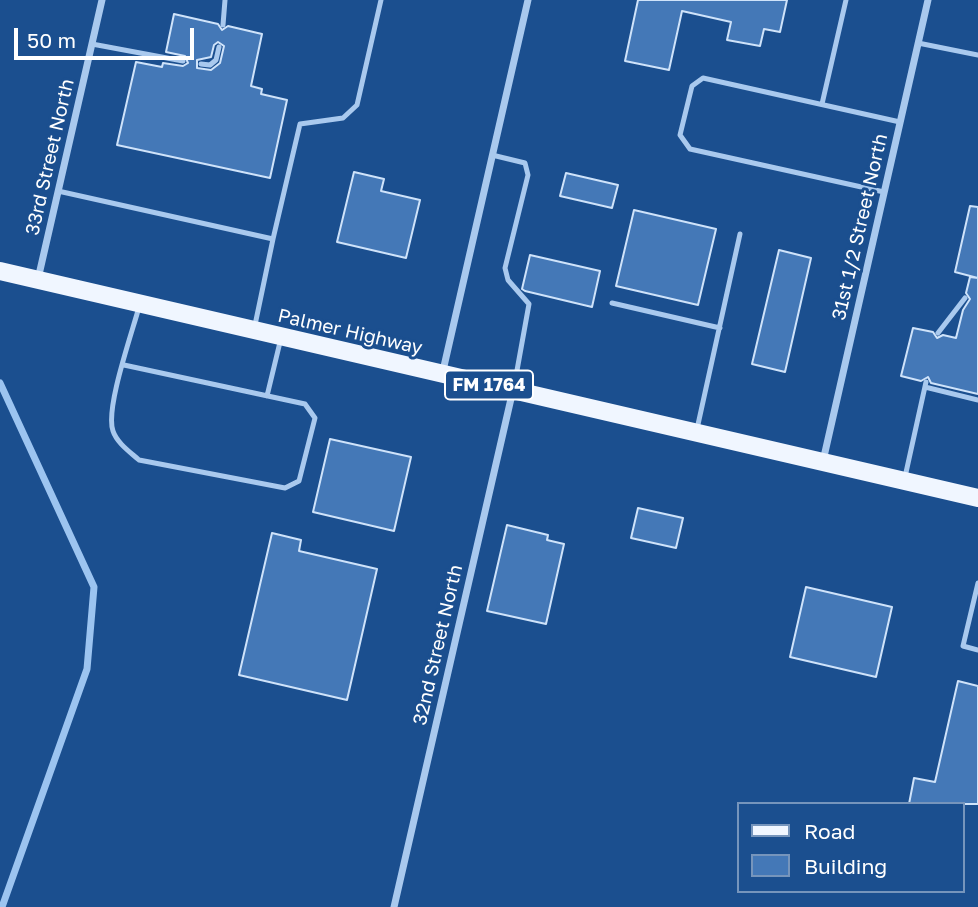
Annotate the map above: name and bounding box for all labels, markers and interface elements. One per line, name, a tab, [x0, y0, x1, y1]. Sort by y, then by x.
scale bar	[18, 14, 198, 58]
text: 50 m	[27, 27, 76, 53]
street label: 33rd Street North	[21, 77, 79, 237]
street label: 31st 1/2 Street North	[827, 132, 893, 322]
street label: Palmer Highway	[275, 304, 425, 360]
road number: FM 1764	[445, 370, 533, 400]
street label: 32nd Street North	[408, 562, 468, 728]
legend	[736, 802, 964, 893]
text: Road	[804, 818, 855, 844]
text: Building	[804, 853, 887, 879]

